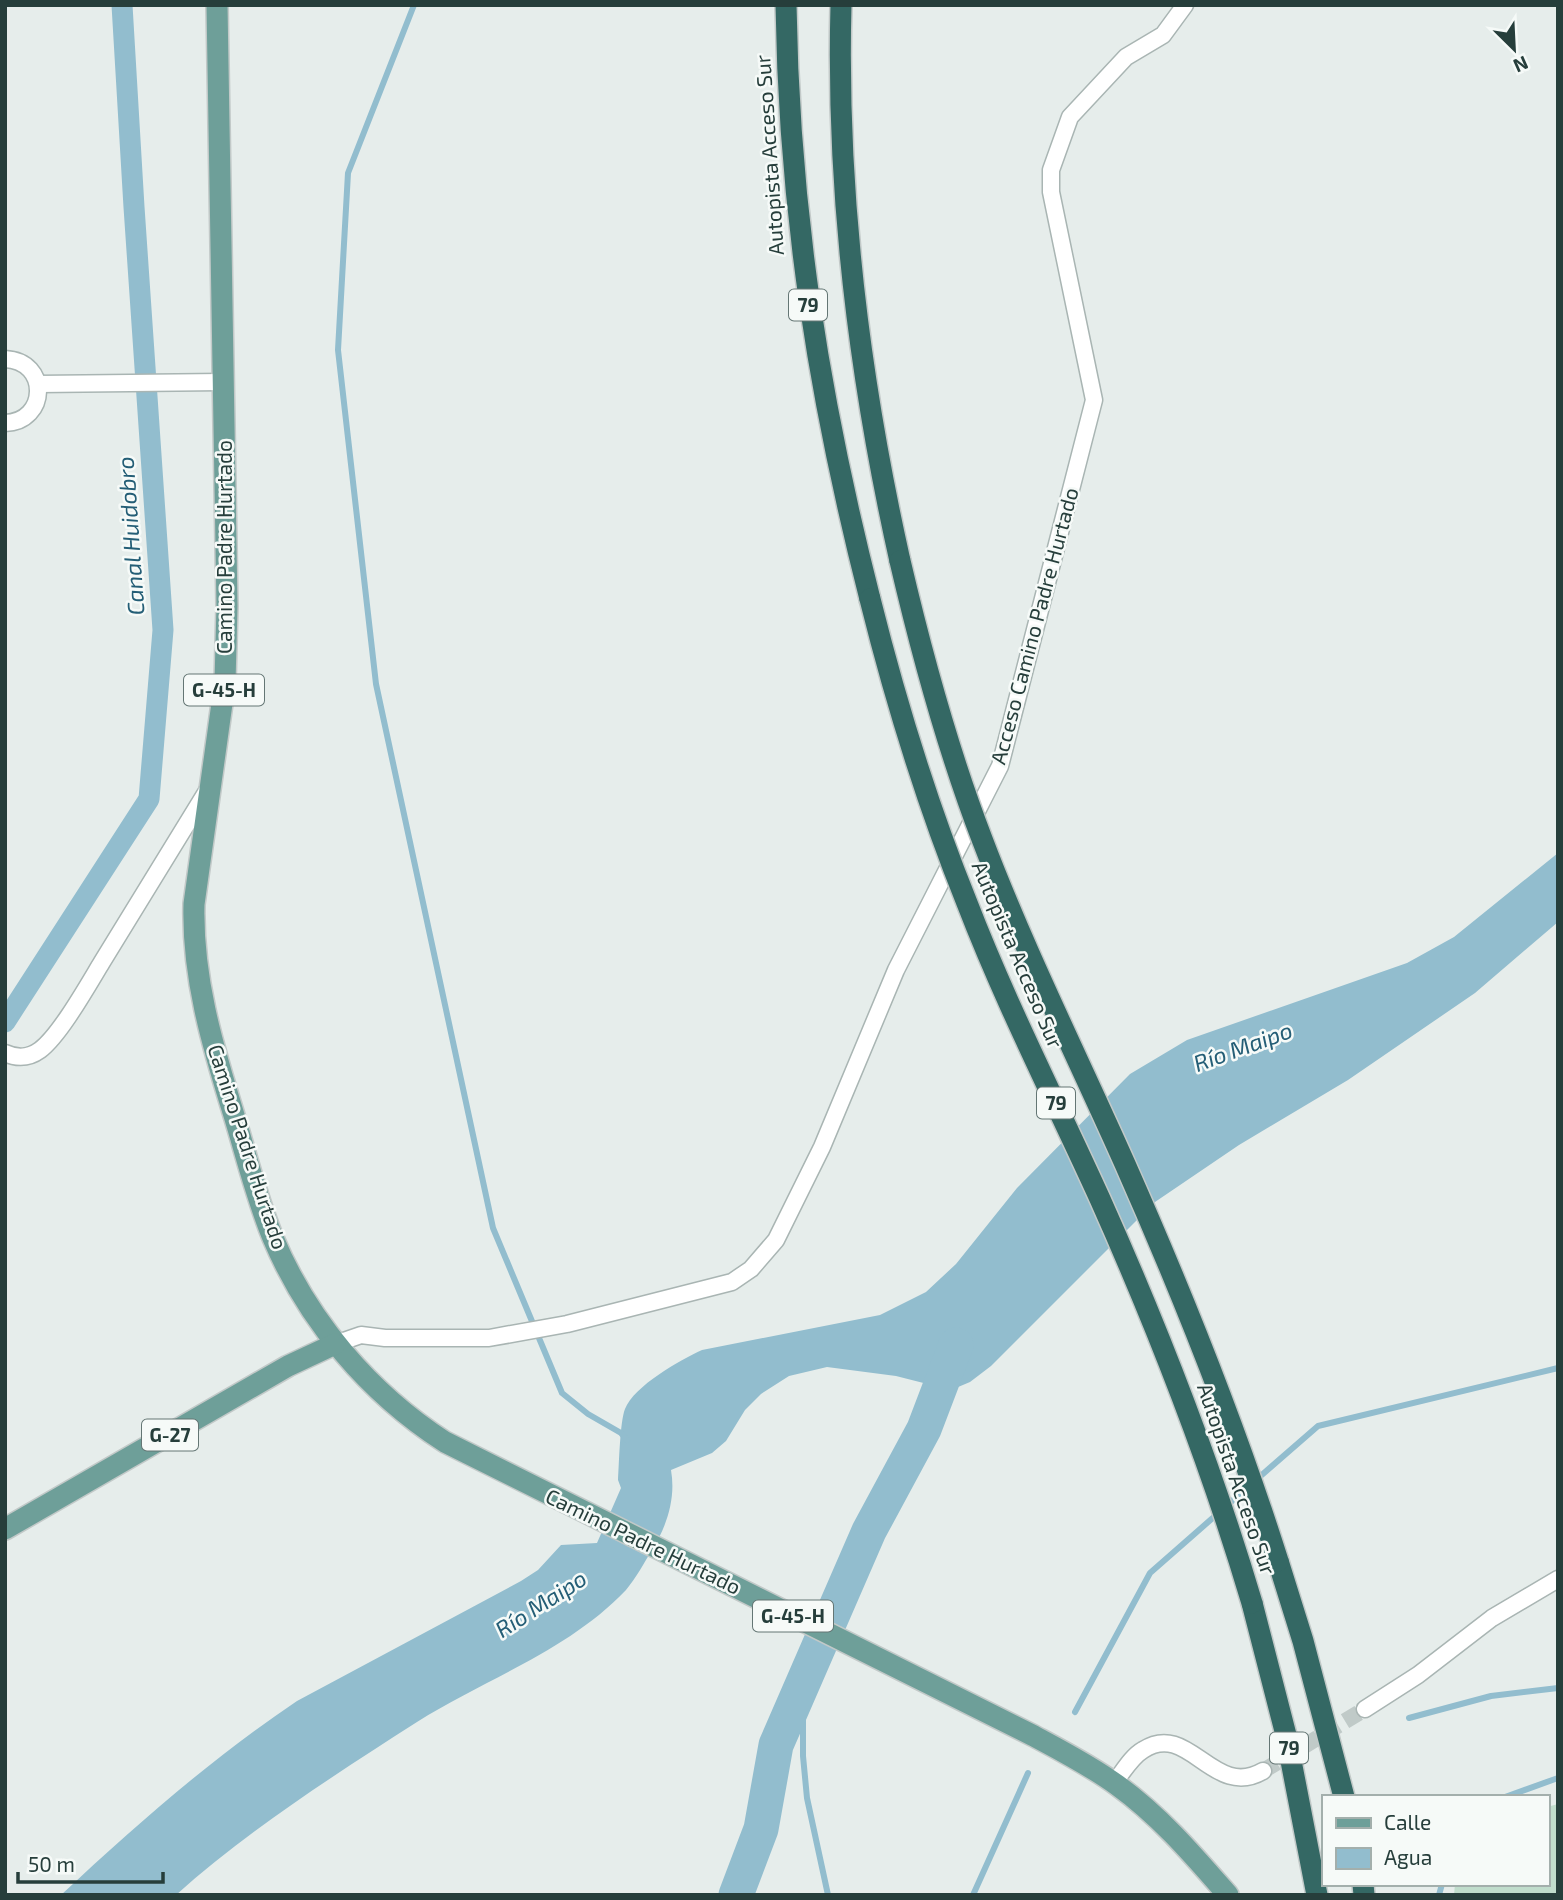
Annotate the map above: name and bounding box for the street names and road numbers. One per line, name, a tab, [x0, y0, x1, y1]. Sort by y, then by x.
street label: Autopista Acceso Sur	[749, 54, 788, 256]
road number: 79	[789, 290, 827, 320]
street label: Camino Padre Hurtado	[211, 440, 236, 654]
street label: Acceso Camino Padre Hurtado	[985, 484, 1083, 767]
road number: G-45-H	[184, 674, 264, 706]
street label: Autopista Acceso Sur	[968, 857, 1069, 1052]
street label: Camino Padre Hurtado	[204, 1041, 293, 1252]
road number: 79	[1037, 1088, 1075, 1119]
street label: Autopista Acceso Sur	[1193, 1380, 1282, 1578]
road number: G-27	[142, 1420, 198, 1450]
street label: Camino Padre Hurtado	[542, 1483, 745, 1599]
road number: G-45-H	[753, 1600, 833, 1632]
road number: 79	[1270, 1732, 1308, 1764]

